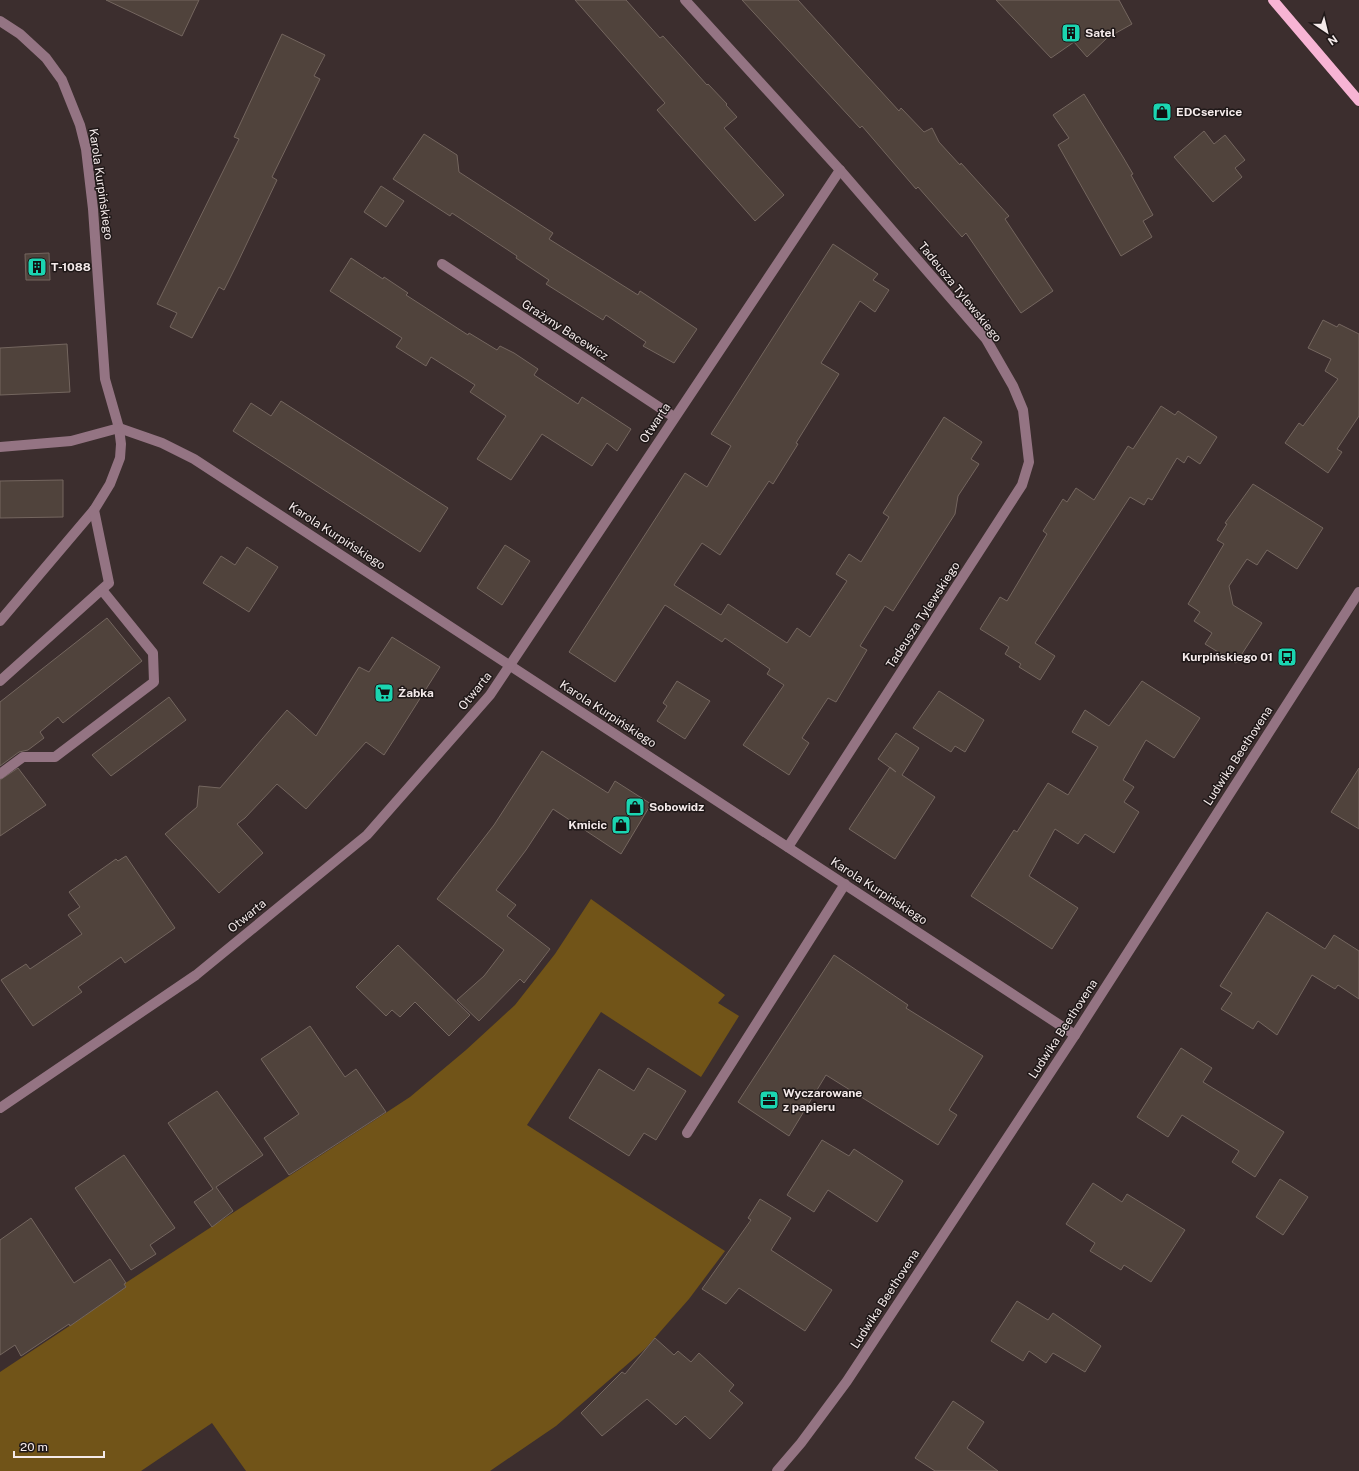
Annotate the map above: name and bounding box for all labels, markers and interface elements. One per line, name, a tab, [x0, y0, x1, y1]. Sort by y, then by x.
north arrow	[1307, 12, 1347, 52]
building icon: Satel	[1060, 22, 1082, 44]
place label: Satel	[1085, 26, 1116, 40]
text: N	[1326, 33, 1340, 48]
shop icon: EDCservice	[1151, 101, 1173, 123]
place label: EDCservice	[1176, 105, 1242, 119]
street label: Karola Kurpińskiego	[86, 127, 116, 241]
street label: Tadeusza Tylewskiego	[915, 239, 1005, 345]
building icon: T-1088	[26, 256, 48, 278]
place label: T-1088	[51, 260, 91, 274]
street label: Grażyny Bacewicz	[519, 297, 611, 363]
street label: Otwarta	[637, 400, 673, 446]
street label: Karola Kurpińskiego	[286, 500, 388, 573]
street label: Tadeusza Tylewskiego	[883, 559, 963, 671]
bus stop icon: Kurpińskiego 01	[1276, 646, 1298, 668]
place label: Kurpińskiego 01	[1182, 650, 1273, 664]
street label: Otwarta	[455, 669, 495, 713]
street label: Karola Kurpińskiego	[557, 678, 659, 751]
supermarket icon: Żabka	[373, 682, 395, 704]
place label: Żabka	[398, 686, 434, 700]
street label: Ludwika Beethovena	[1201, 704, 1275, 808]
shop icon: Sobowidz	[624, 796, 646, 818]
place label: Sobowidz	[649, 800, 704, 814]
shop icon: Kmicic	[610, 814, 632, 836]
place label: Kmicic	[568, 818, 607, 832]
street label: Karola Kurpińskiego	[828, 855, 930, 928]
street label: Otwarta	[225, 896, 269, 936]
street label: Ludwika Beethovena	[1026, 977, 1100, 1081]
place label: Wyczarowane z papieru	[783, 1086, 862, 1114]
office icon: Wyczarowane z papieru	[758, 1089, 780, 1111]
street label: Ludwika Beethovena	[848, 1247, 922, 1351]
scale bar	[14, 1433, 104, 1459]
text: 20 m	[20, 1440, 48, 1454]

